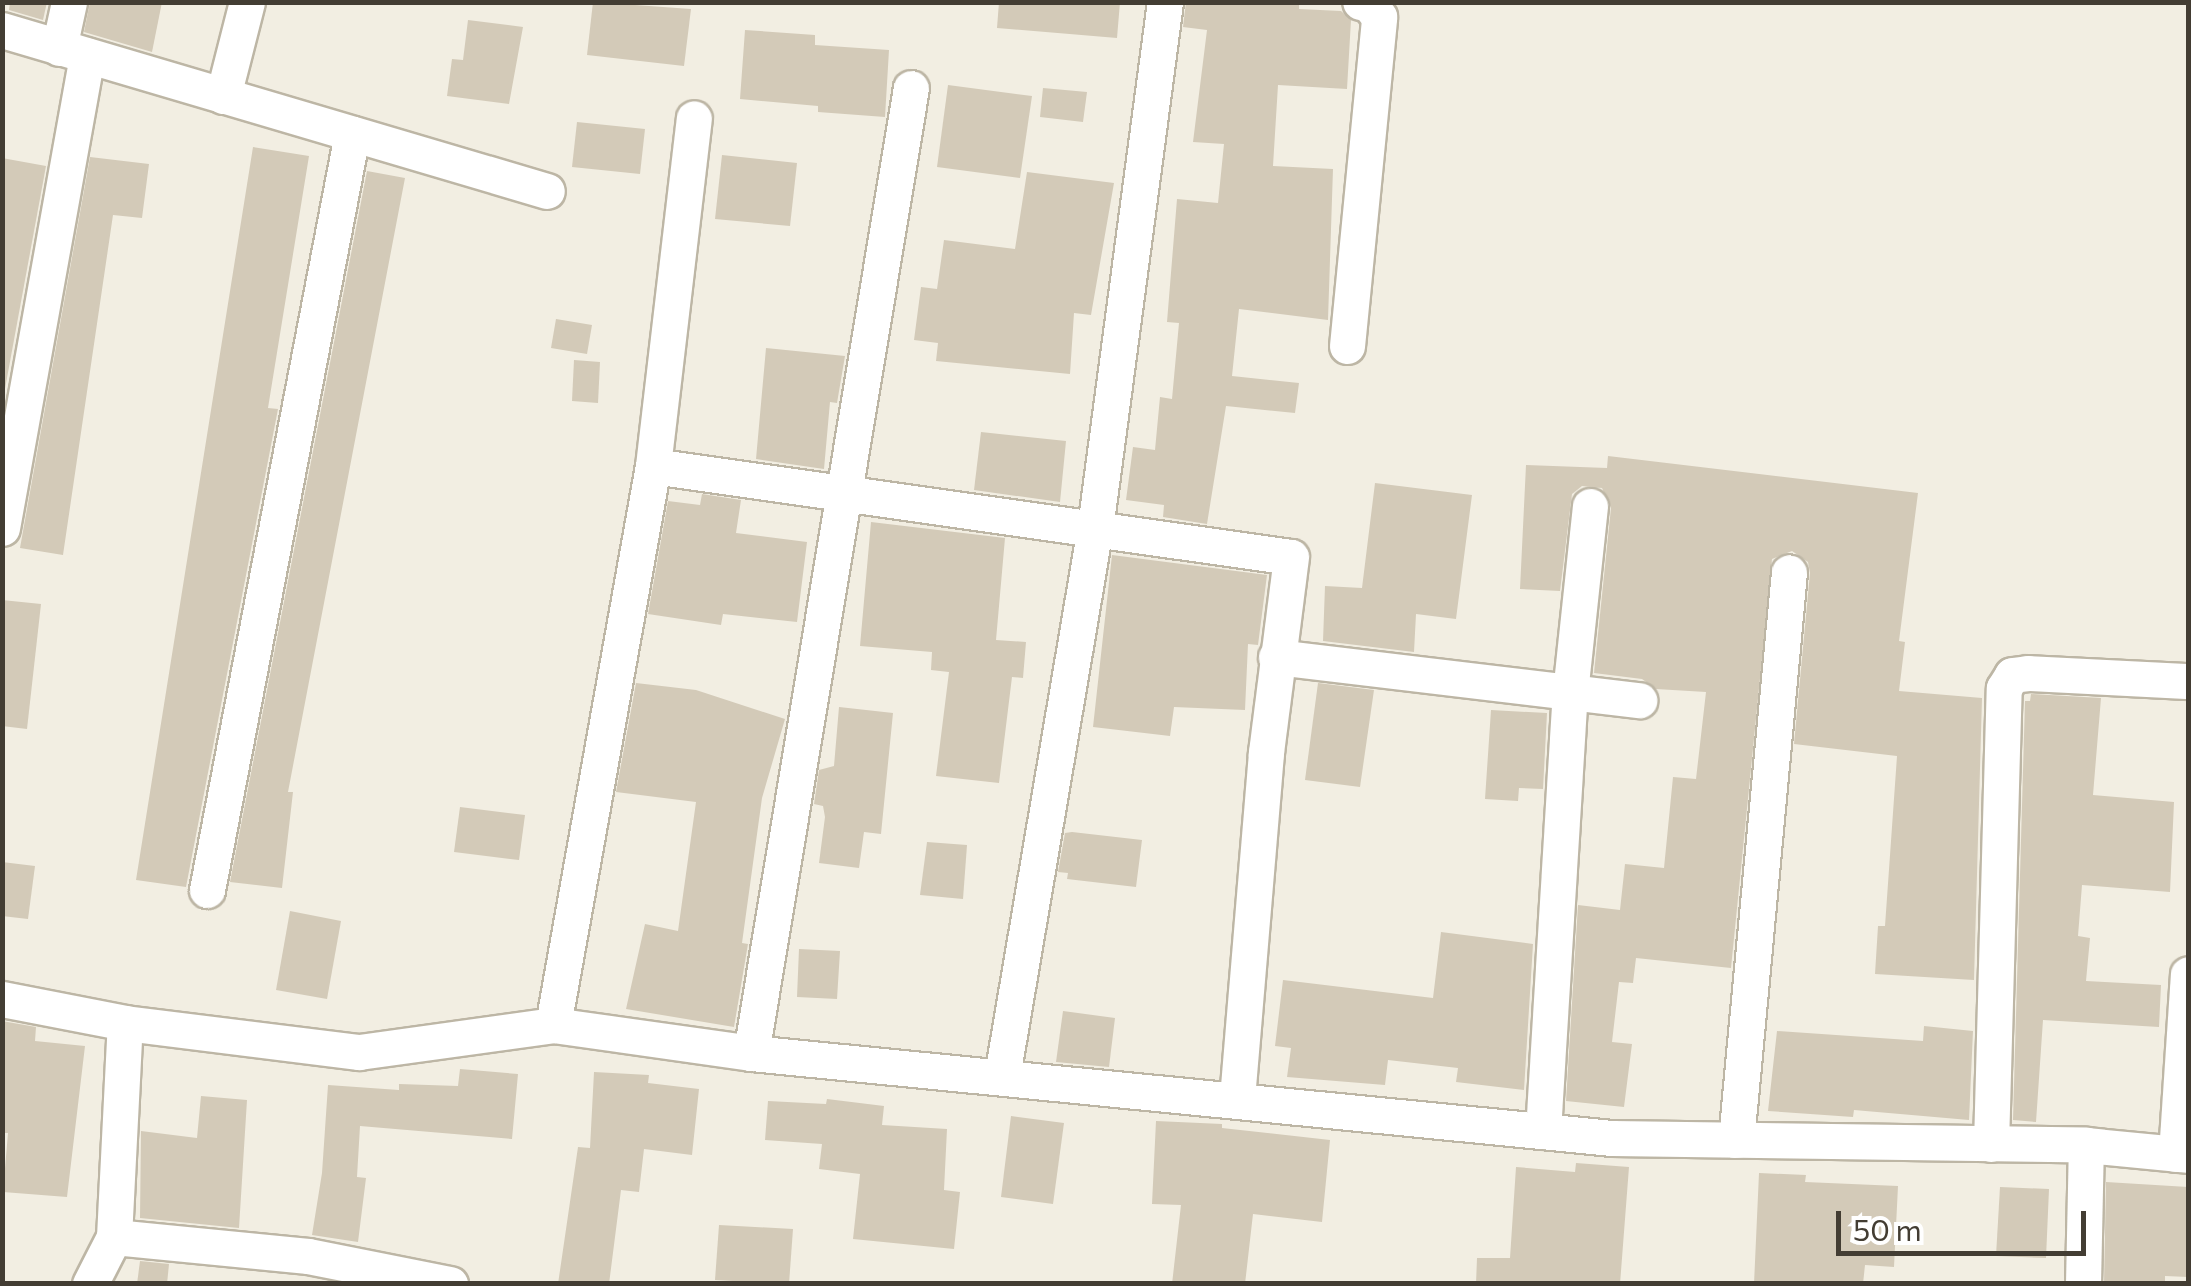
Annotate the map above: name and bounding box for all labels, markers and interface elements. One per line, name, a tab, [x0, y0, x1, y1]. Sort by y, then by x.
scale bar	[1841, 1191, 2091, 1253]
text: 50 m	[1853, 1210, 1922, 1247]

